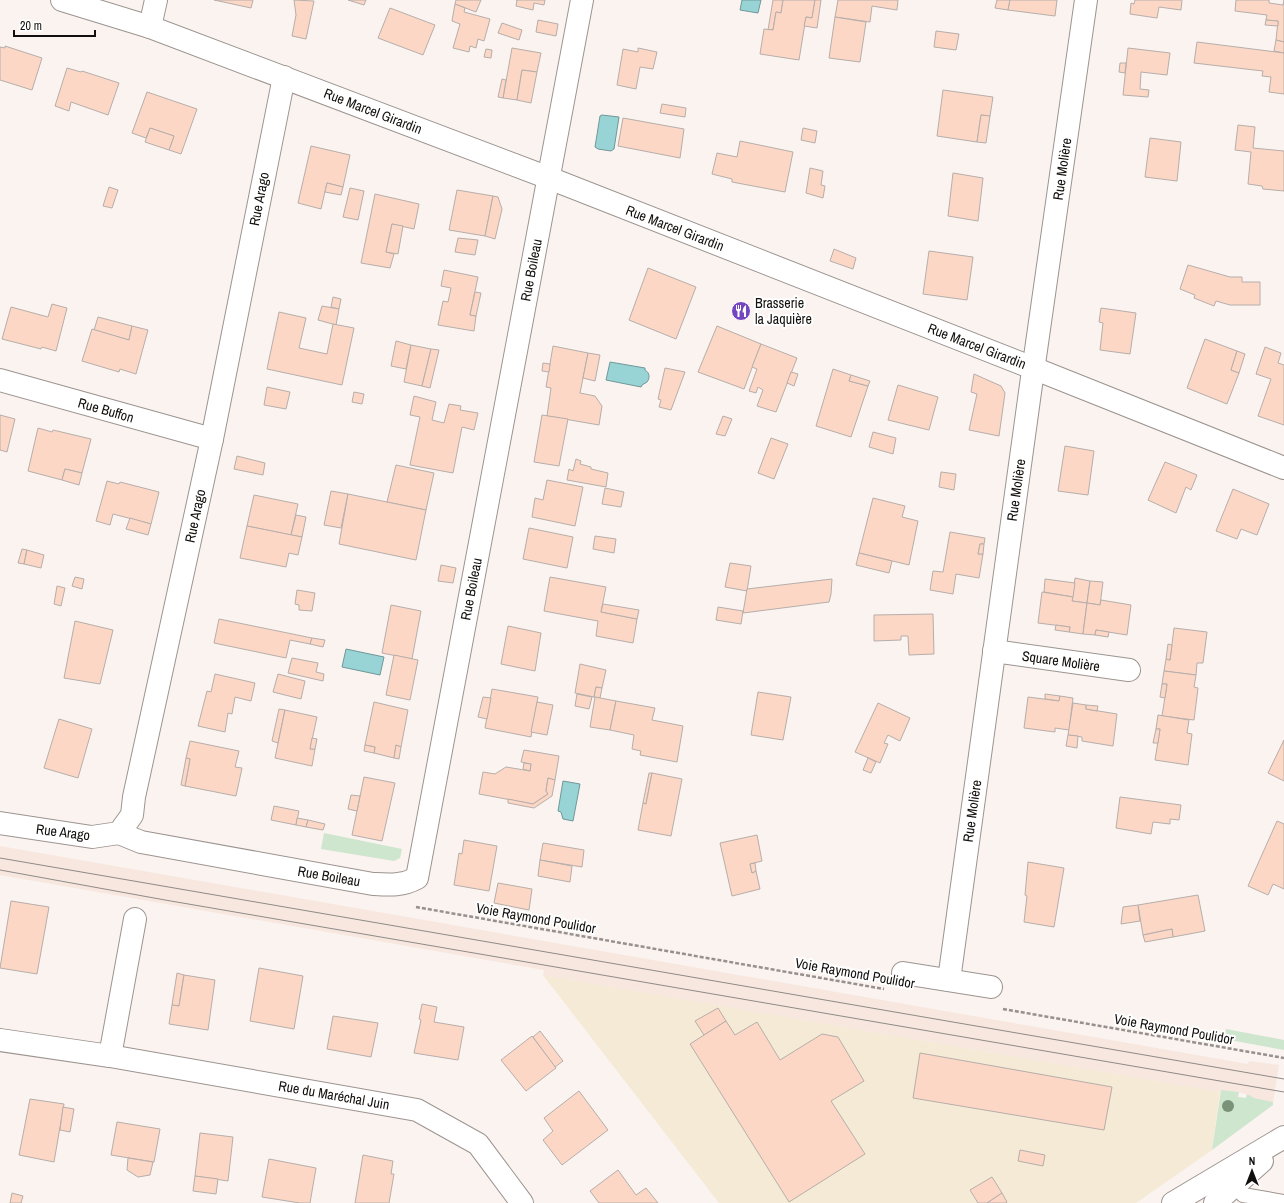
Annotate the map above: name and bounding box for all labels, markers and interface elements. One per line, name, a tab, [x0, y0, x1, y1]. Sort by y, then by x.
scale bar	[14, 12, 95, 38]
text: 20 m	[20, 18, 42, 34]
street label: Rue Marcel Girardin	[321, 84, 425, 138]
street label: Rue Molière	[1049, 137, 1075, 201]
street label: Rue Arago	[245, 171, 273, 227]
street label: Rue Marcel Girardin	[623, 201, 727, 255]
street label: Rue Boileau	[516, 237, 546, 303]
place label: Brasserie la Jaquière	[755, 294, 812, 328]
restaurant icon: Brasserie la Jaquière	[730, 300, 752, 322]
street label: Rue Marcel Girardin	[925, 319, 1029, 373]
street label: Rue Buffon	[76, 393, 136, 427]
street label: Rue Molière	[1003, 458, 1029, 522]
street label: Rue Arago	[181, 488, 209, 544]
street label: Rue Boileau	[456, 556, 486, 622]
street label: Square Molière	[1021, 647, 1101, 675]
street label: Rue Molière	[959, 779, 985, 843]
street label: Rue Arago	[35, 820, 91, 844]
street label: Rue Boileau	[296, 862, 362, 890]
street label: Voie Raymond Poulidor	[475, 899, 597, 937]
street label: Voie Raymond Poulidor	[794, 954, 916, 992]
street label: Voie Raymond Poulidor	[1113, 1010, 1235, 1048]
street label: Rue du Maréchal Juin	[277, 1076, 391, 1114]
north arrow	[1232, 1151, 1272, 1191]
text: N	[1249, 1154, 1255, 1168]

